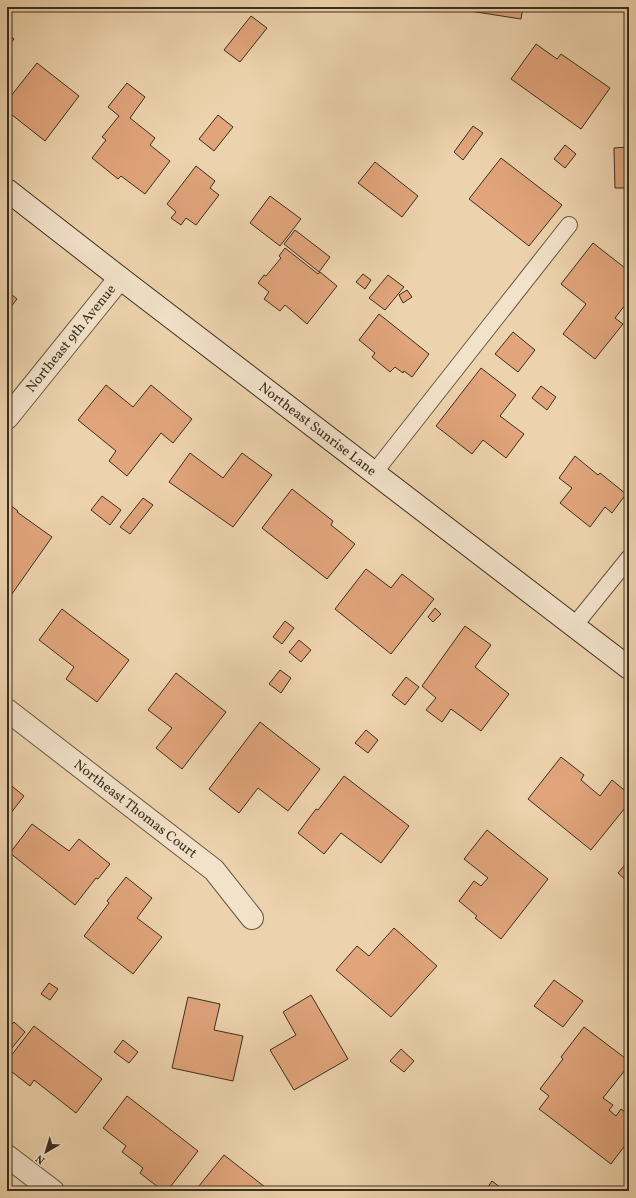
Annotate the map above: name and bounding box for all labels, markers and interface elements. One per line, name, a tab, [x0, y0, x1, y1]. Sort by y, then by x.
street label: Northeast 9th Avenue	[22, 280, 121, 397]
street label: Northeast Sunrise Lane	[255, 378, 381, 481]
street label: Northeast Thomas Court	[70, 755, 201, 863]
north arrow	[26, 1132, 66, 1172]
text: N	[33, 1150, 49, 1167]

